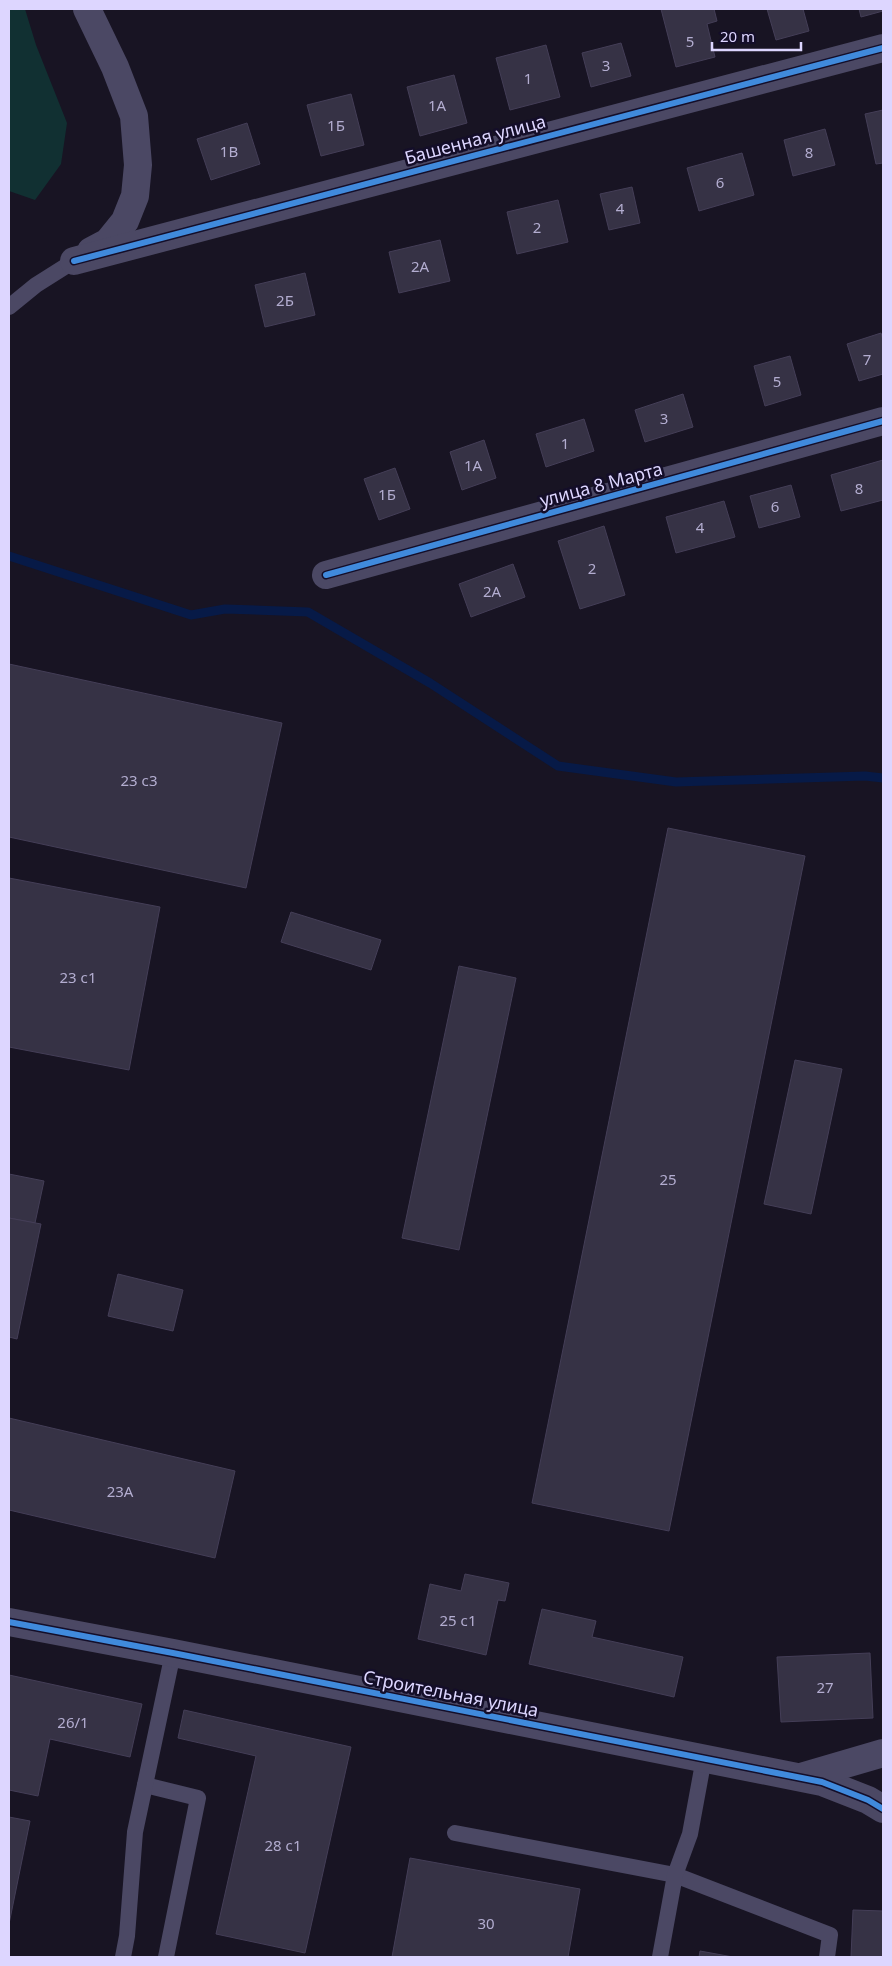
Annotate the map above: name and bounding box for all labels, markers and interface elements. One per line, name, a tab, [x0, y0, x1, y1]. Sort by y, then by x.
scale bar	[712, 20, 801, 52]
text: 20 m	[720, 26, 755, 46]
house number: 5	[686, 31, 694, 51]
house number: 3	[602, 55, 610, 75]
house number: 1	[524, 68, 532, 88]
house number: 1А	[428, 95, 447, 115]
street label: Башенная улица	[402, 109, 548, 169]
house number: 1Б	[327, 115, 345, 135]
house number: 1В	[220, 141, 238, 161]
house number: 8	[805, 142, 813, 162]
house number: 6	[716, 172, 724, 192]
house number: 4	[616, 198, 625, 218]
house number: 2	[533, 217, 541, 237]
house number: 2А	[411, 256, 430, 276]
house number: 2Б	[276, 290, 294, 310]
house number: 7	[863, 349, 871, 369]
house number: 5	[773, 371, 781, 391]
house number: 3	[660, 408, 668, 428]
house number: 1	[561, 433, 569, 453]
house number: 1А	[464, 455, 483, 475]
street label: улица 8 Марта	[537, 456, 665, 512]
house number: 8	[855, 478, 863, 498]
house number: 1Б	[378, 484, 396, 504]
house number: 6	[771, 496, 779, 516]
house number: 4	[696, 517, 705, 537]
house number: 2	[588, 558, 596, 578]
house number: 2А	[483, 581, 502, 601]
house number: 23 с3	[120, 770, 158, 790]
house number: 23 с1	[59, 967, 97, 987]
house number: 25	[659, 1169, 677, 1189]
house number: 23А	[107, 1481, 134, 1501]
house number: 25 с1	[439, 1610, 477, 1630]
street label: Строительная улица	[361, 1664, 541, 1722]
house number: 27	[816, 1677, 834, 1697]
house number: 26/1	[57, 1712, 89, 1732]
house number: 28 с1	[264, 1835, 302, 1855]
house number: 30	[477, 1913, 495, 1933]

